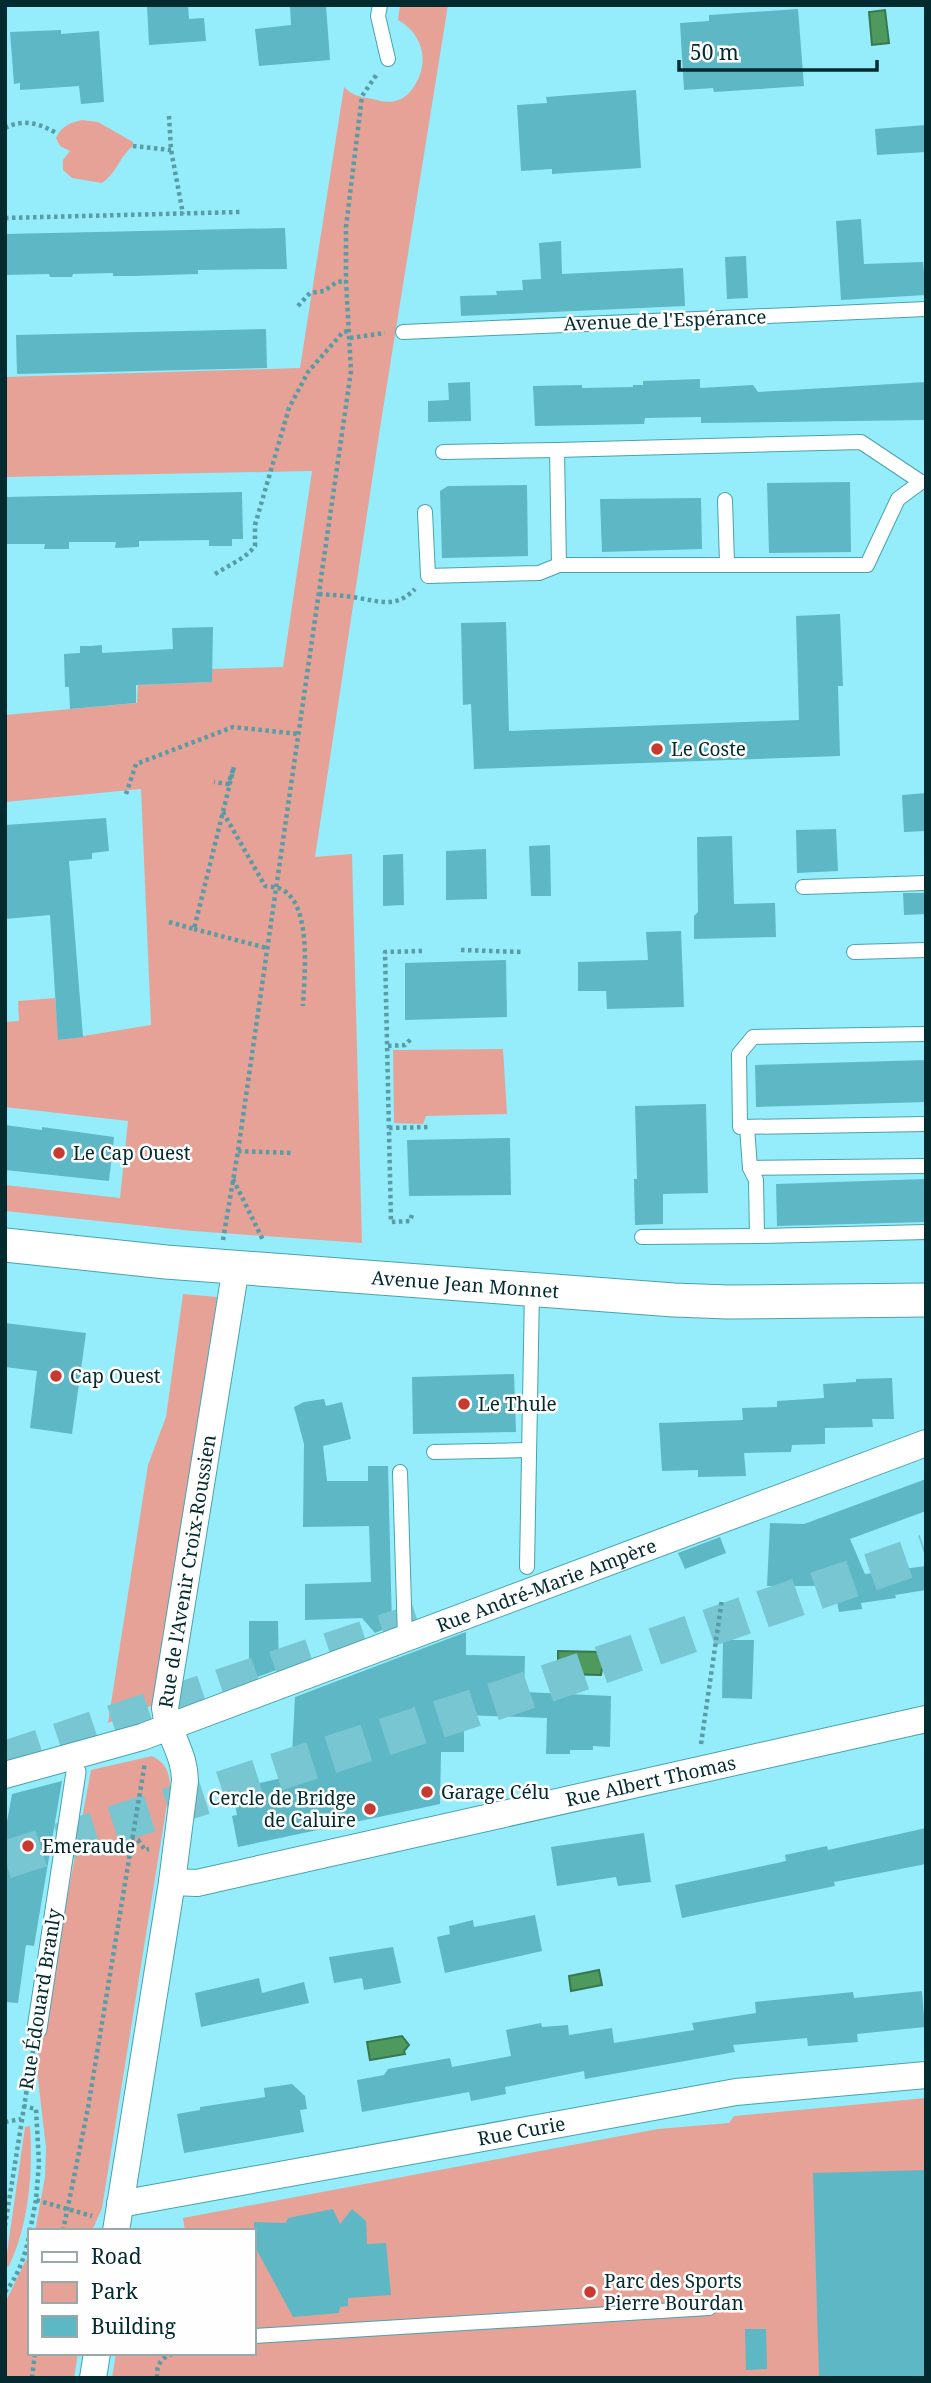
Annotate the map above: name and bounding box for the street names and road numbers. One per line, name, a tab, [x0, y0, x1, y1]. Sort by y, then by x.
street label: Avenue de l'Espérance	[563, 303, 767, 337]
street label: Avenue Jean Monnet	[371, 1264, 560, 1304]
street label: Rue de l'Avenir Croix-Roussien	[152, 1433, 222, 1710]
street label: Rue André-Marie Ampère	[433, 1532, 660, 1638]
street label: Rue Albert Thomas	[563, 1749, 738, 1813]
street label: Rue Édouard Branly	[13, 1906, 67, 2091]
street label: Rue Curie	[475, 2110, 567, 2152]

